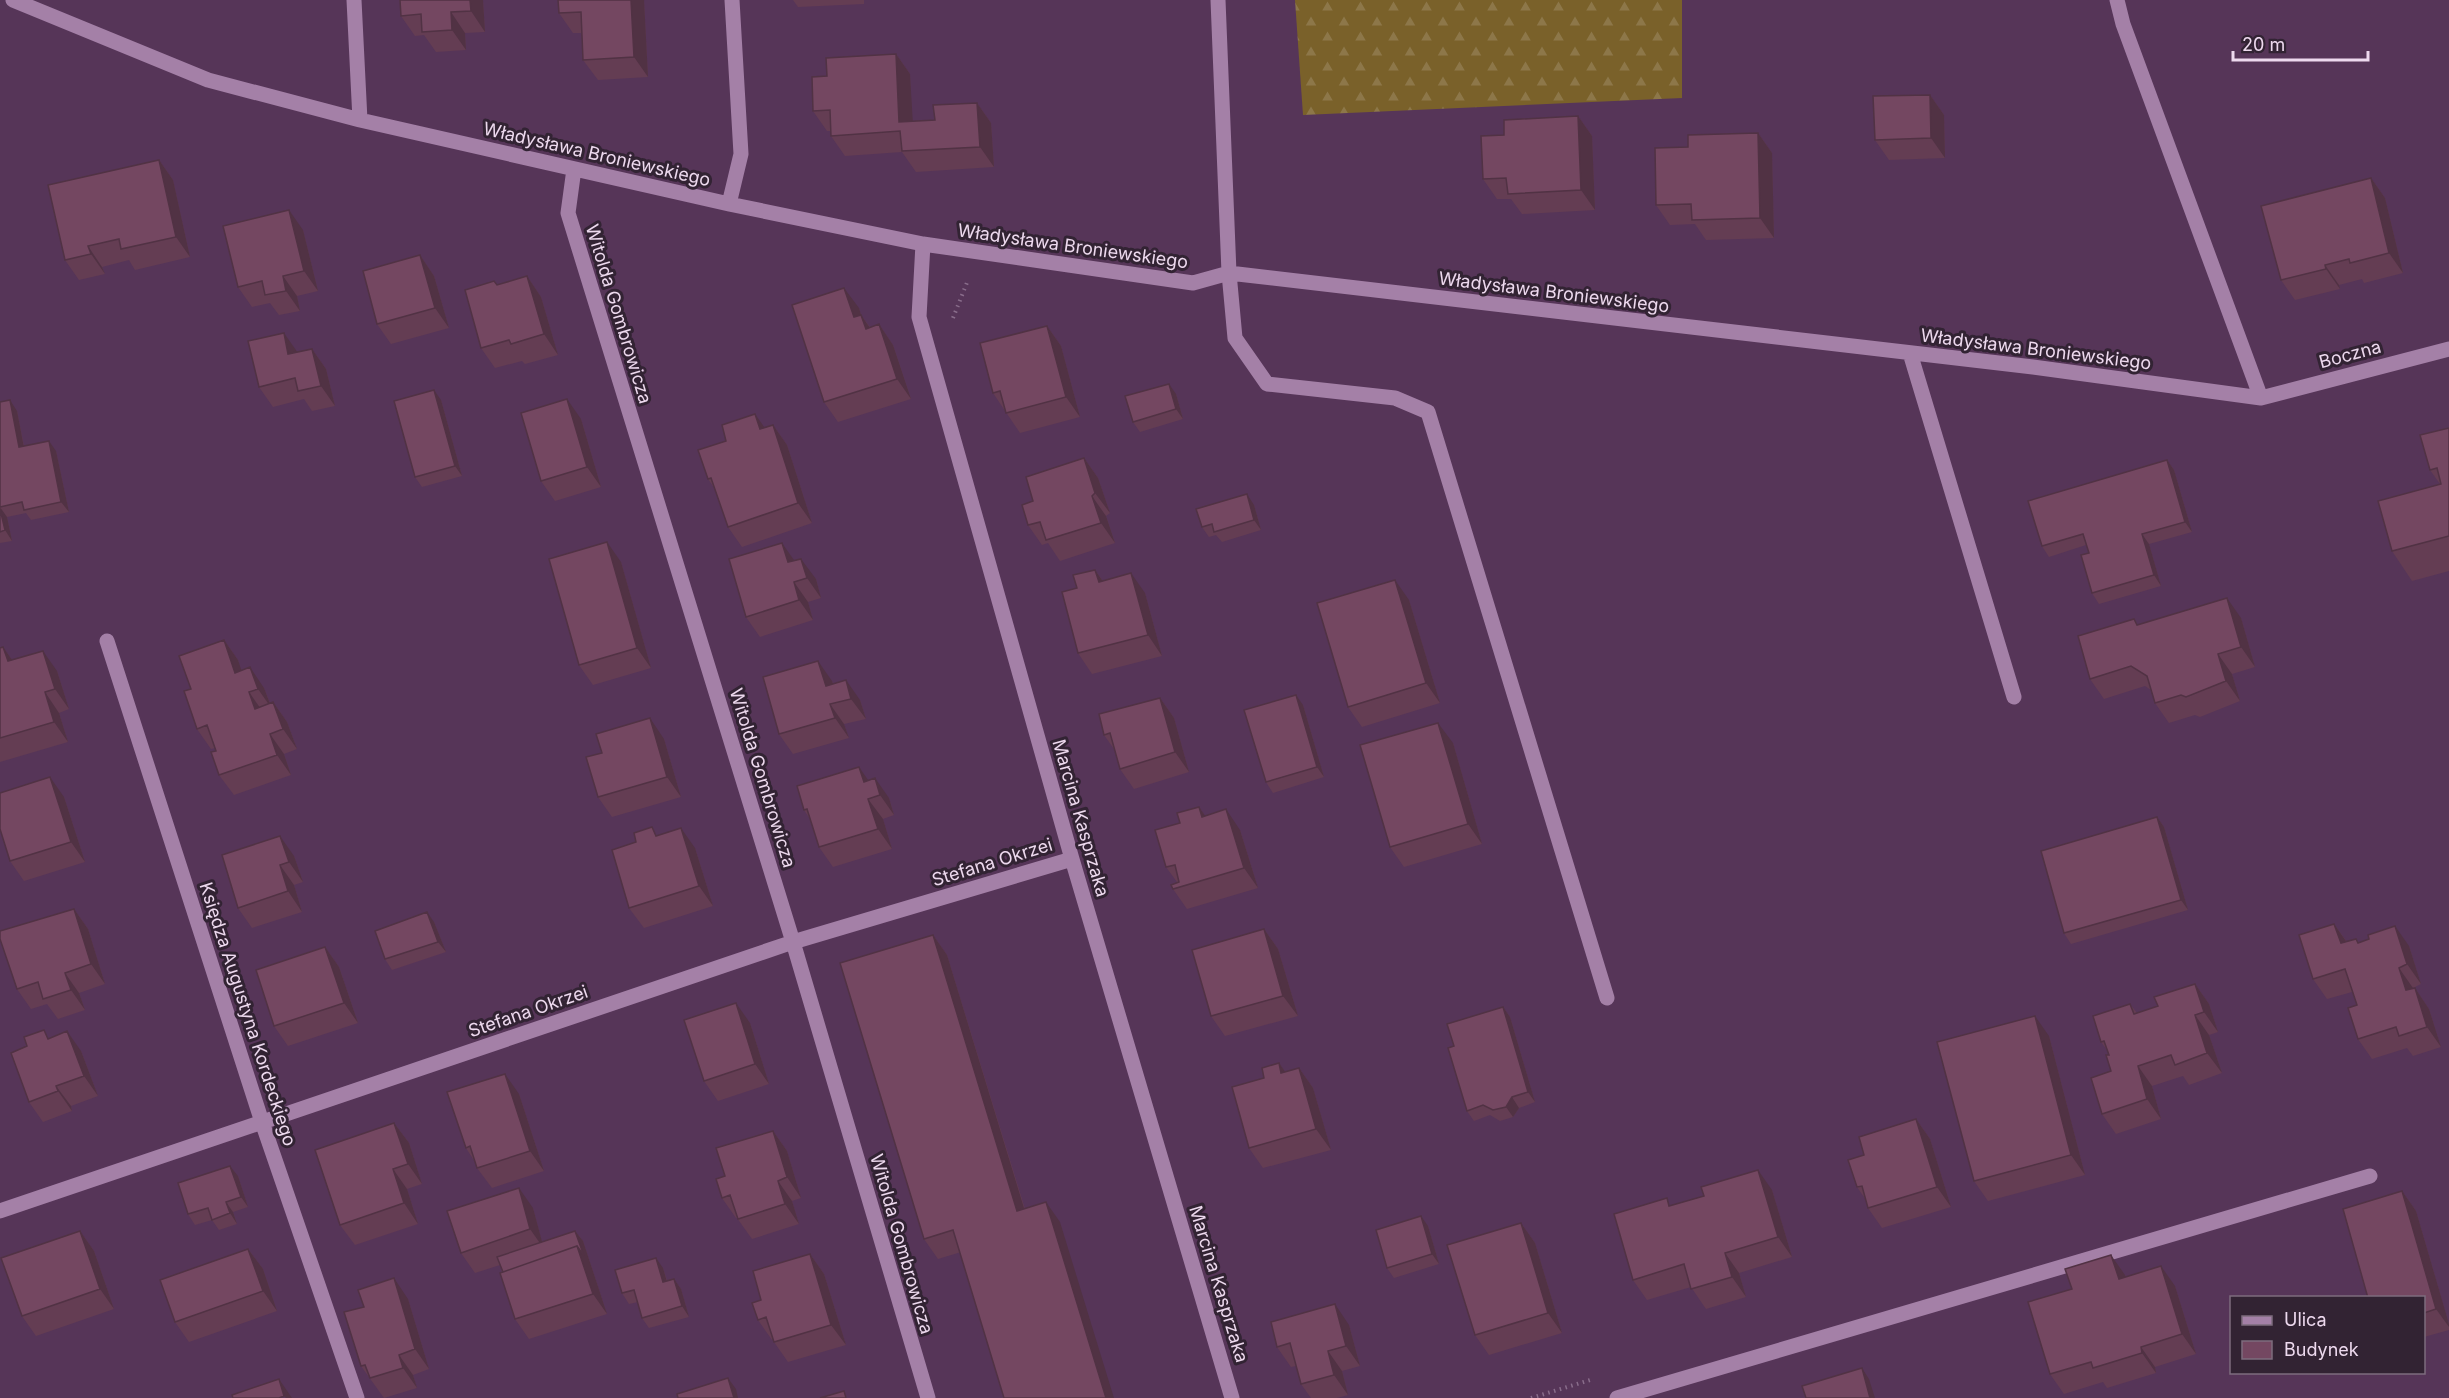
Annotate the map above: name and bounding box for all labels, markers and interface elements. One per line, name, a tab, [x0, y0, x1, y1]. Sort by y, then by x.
scale bar	[2233, 24, 2368, 62]
text: 20 m	[2242, 34, 2285, 55]
street label: Władysława Broniewskiego	[481, 118, 713, 190]
street label: Władysława Broniewskiego	[957, 219, 1189, 273]
street label: Witolda Gombrowicza	[582, 222, 656, 406]
street label: Władysława Broniewskiego	[1437, 267, 1671, 317]
street label: Władysława Broniewskiego	[1919, 324, 2153, 374]
street label: Boczna	[2317, 336, 2383, 372]
street label: Witolda Gombrowicza	[726, 686, 800, 870]
street label: Marcina Kasprzaka	[1048, 737, 1114, 899]
street label: Stefana Okrzei	[929, 834, 1055, 890]
street label: Księdza Augustyna Kordeckiego	[195, 880, 301, 1148]
street label: Stefana Okrzei	[465, 981, 591, 1041]
street label: Witolda Gombrowicza	[866, 1152, 938, 1336]
street label: Marcina Kasprzaka	[1185, 1203, 1253, 1365]
legend	[2230, 1296, 2425, 1374]
text: Ulica	[2284, 1309, 2327, 1330]
text: Budynek	[2284, 1339, 2359, 1360]

